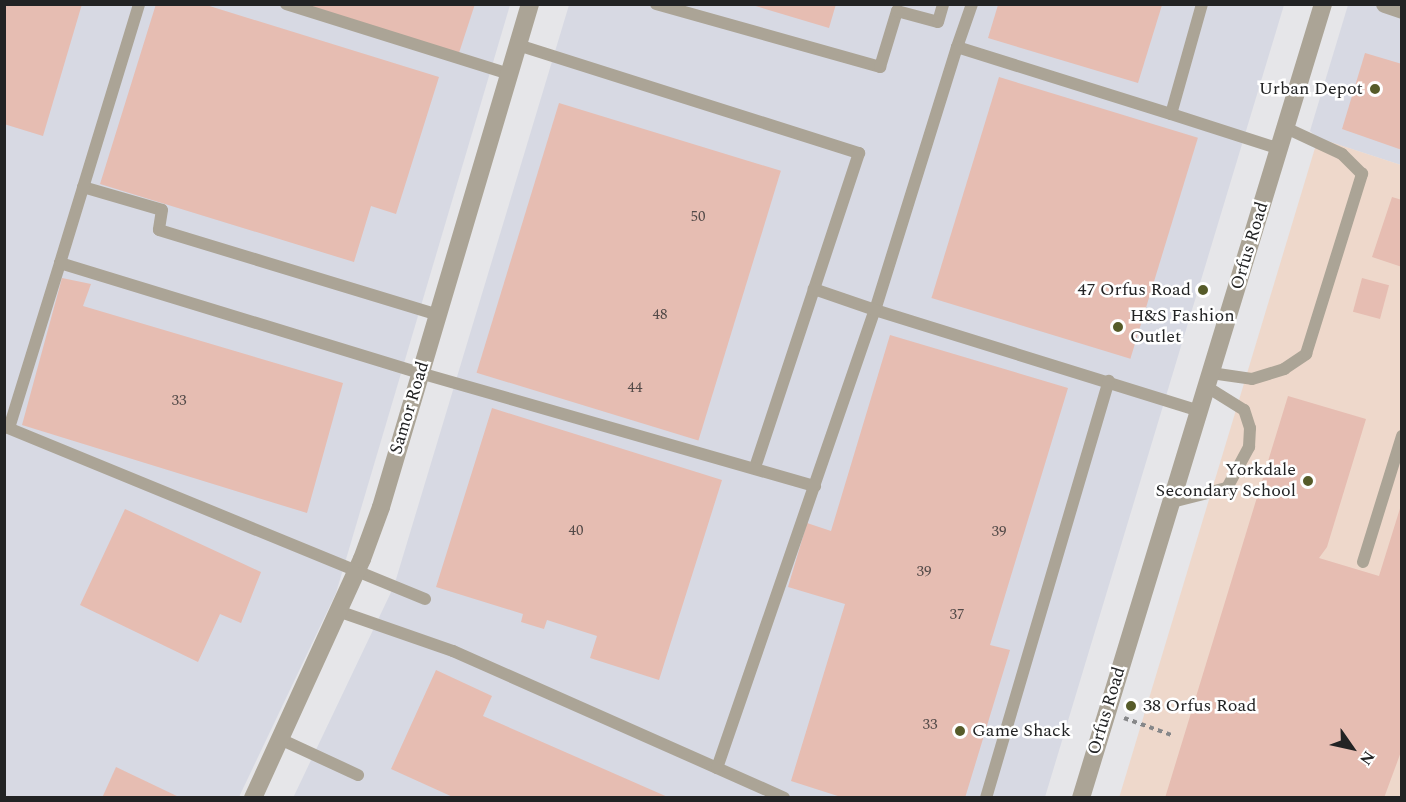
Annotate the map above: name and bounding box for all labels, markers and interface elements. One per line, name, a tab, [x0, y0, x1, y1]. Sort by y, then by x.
place label: Urban Depot	[1259, 78, 1363, 100]
marker: Urban Depot	[1368, 82, 1382, 96]
street label: Orfus Road	[1226, 199, 1274, 293]
house number: 50	[691, 208, 705, 226]
place label: 47 Orfus Road	[1078, 279, 1191, 301]
marker: 47 Orfus Road	[1196, 283, 1210, 297]
house number: 48	[653, 306, 667, 324]
place label: H&S Fashion Outlet	[1130, 306, 1235, 348]
marker: H&S Fashion Outlet	[1111, 320, 1125, 334]
street label: Samor Road	[386, 359, 434, 457]
house number: 44	[628, 379, 642, 397]
house number: 33	[172, 392, 186, 410]
place label: Yorkdale Secondary School	[1156, 460, 1296, 502]
marker: Yorkdale Secondary School	[1301, 474, 1315, 488]
house number: 40	[569, 522, 583, 540]
house number: 39	[992, 523, 1006, 541]
house number: 39	[917, 563, 931, 581]
house number: 37	[950, 606, 964, 624]
street label: Orfus Road	[1083, 664, 1131, 758]
place label: 38 Orfus Road	[1143, 695, 1256, 717]
marker: 38 Orfus Road	[1124, 699, 1138, 713]
house number: 33	[923, 716, 937, 734]
north arrow	[1322, 718, 1382, 778]
place label: Game Shack	[972, 720, 1071, 742]
marker: Game Shack	[953, 724, 967, 738]
text: N	[1353, 746, 1381, 770]

